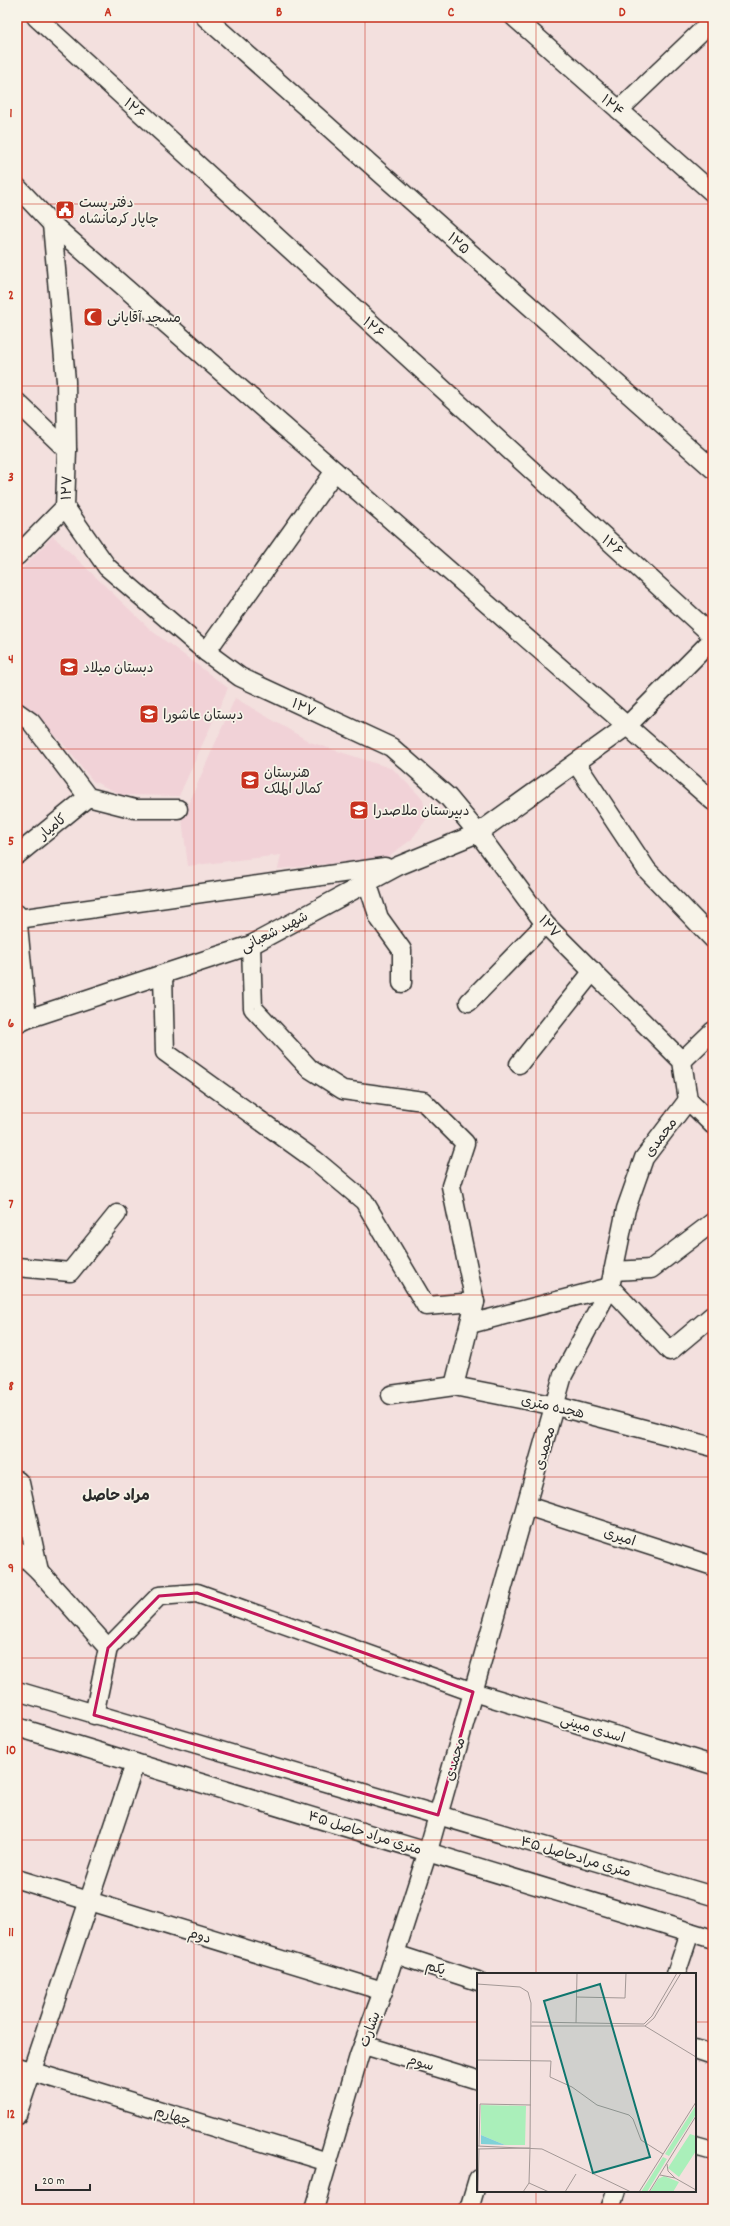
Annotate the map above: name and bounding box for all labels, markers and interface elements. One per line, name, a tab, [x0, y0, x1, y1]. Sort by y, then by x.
text: A	[104, 4, 112, 23]
text: B	[276, 4, 282, 23]
text: C	[448, 4, 455, 23]
text: D	[619, 4, 626, 23]
street label: ۱۲۴	[596, 91, 628, 122]
street label: ۱۲۶	[118, 94, 149, 125]
text: 1	[10, 105, 13, 124]
place label: دفتر پست چاپار کرمانشاه	[79, 194, 159, 230]
public building icon: دفتر پست چاپار کرمانشاه	[54, 199, 76, 221]
street label: ۱۲۵	[442, 229, 473, 260]
text: 2	[8, 287, 14, 306]
mosque icon: مسجد آقایانی	[82, 306, 104, 328]
place label: مسجد آقایانی	[107, 309, 181, 329]
street label: ۱۲۶	[357, 313, 388, 344]
text: 3	[8, 469, 14, 488]
street label: ۱۲۷	[58, 476, 78, 501]
street label: ۱۲۶	[596, 531, 627, 562]
text: 4	[8, 651, 14, 670]
school or university icon: دبستان میلاد	[58, 656, 80, 678]
place label: دبستان میلاد	[83, 659, 154, 679]
street label: ۱۲۷	[288, 695, 318, 723]
school or university icon: دبستان عاشورا	[138, 703, 160, 725]
place label: دبستان عاشورا	[163, 706, 243, 726]
place label: هنرستان کمال الملک	[264, 764, 323, 800]
school or university icon: هنرستان کمال الملک	[239, 769, 261, 791]
school or university icon: دبیرستان ملاصدرا	[348, 799, 370, 821]
place label: دبیرستان ملاصدرا	[373, 802, 470, 822]
street label: کامیار	[34, 810, 72, 846]
text: 5	[8, 833, 14, 852]
street label: شهید شعبانی	[238, 907, 312, 958]
street label: ۱۲۷	[533, 912, 564, 943]
text: 6	[8, 1015, 15, 1034]
street label: محمدی	[640, 1114, 683, 1162]
text: 7	[9, 1196, 14, 1215]
text: 8	[8, 1378, 14, 1397]
street label: هجده متری	[519, 1391, 586, 1425]
street label: محمدی	[530, 1424, 562, 1473]
district label: مراد حاصل	[82, 1486, 150, 1508]
street label: امیری	[601, 1523, 638, 1552]
text: 9	[8, 1560, 14, 1579]
street label: اسدی مبینی	[558, 1711, 627, 1749]
street label: محمدی	[440, 1735, 472, 1784]
text: 10	[6, 1742, 16, 1761]
street label: ۴۵ متری مراد حاصل	[305, 1807, 424, 1861]
street label: ۴۵ متری مرادحاصل	[518, 1833, 633, 1883]
text: 11	[8, 1924, 14, 1943]
street label: دوم	[186, 1924, 213, 1950]
street label: یکم	[423, 1956, 448, 1981]
inset map	[477, 1973, 696, 2192]
street label: بشارت	[355, 2009, 387, 2051]
street label: سوم	[405, 2050, 436, 2077]
street label: چهارم	[152, 2102, 193, 2132]
text: 12	[7, 2106, 16, 2125]
scale bar	[36, 2166, 90, 2192]
text: 20 m	[42, 2173, 65, 2190]

